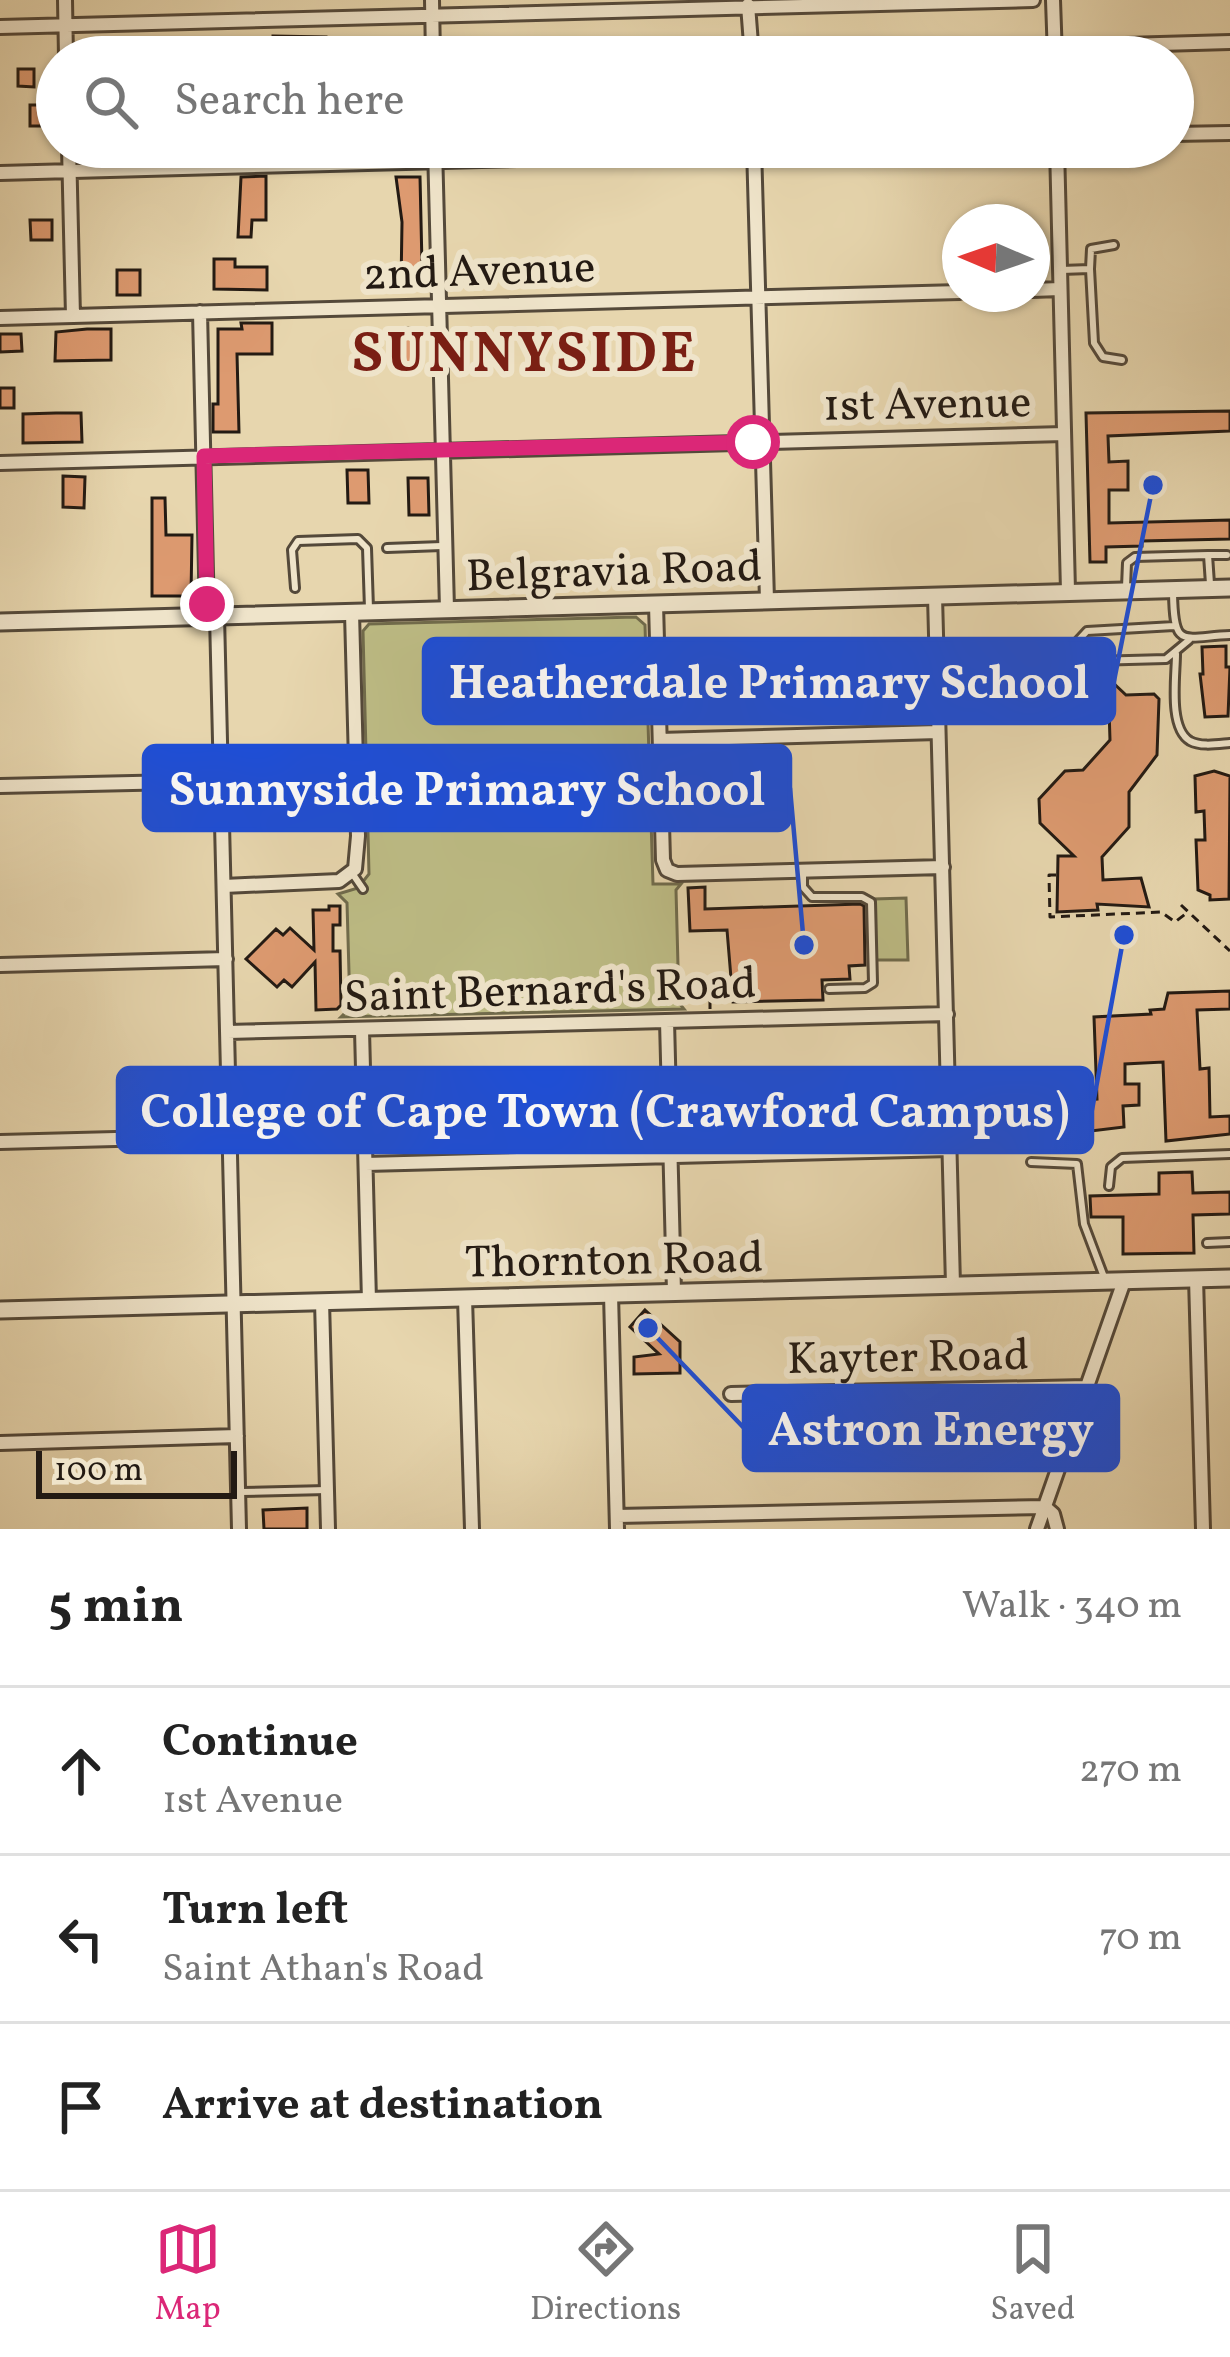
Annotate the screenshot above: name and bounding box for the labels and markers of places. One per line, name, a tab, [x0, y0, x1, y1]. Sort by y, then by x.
callout: Heatherdale Primary School	[424, 639, 1114, 723]
callout: Sunnyside Primary School	[144, 746, 790, 830]
callout: College of Cape Town (Crawford Campus)	[118, 1068, 1092, 1152]
callout: Astron Energy	[744, 1386, 1118, 1470]

